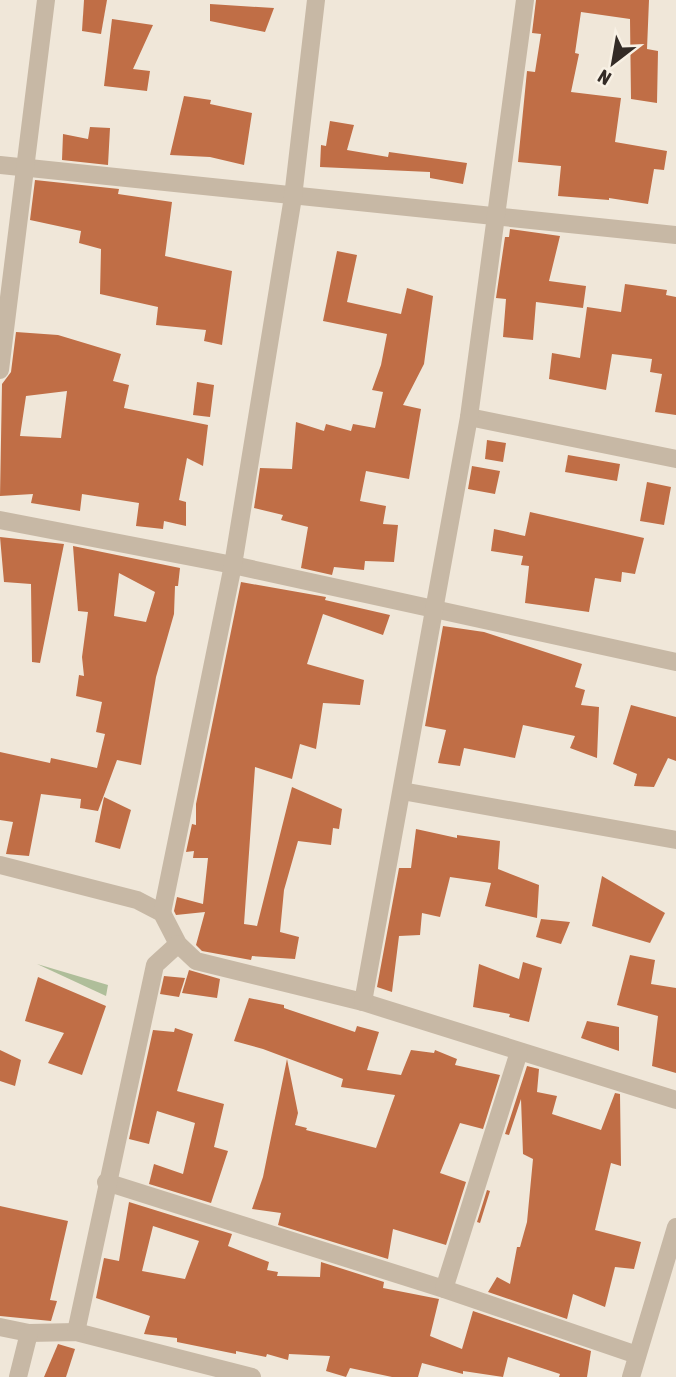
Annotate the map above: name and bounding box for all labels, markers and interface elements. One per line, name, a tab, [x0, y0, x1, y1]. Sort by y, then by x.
north arrow	[578, 28, 648, 98]
text: N	[594, 65, 615, 90]

